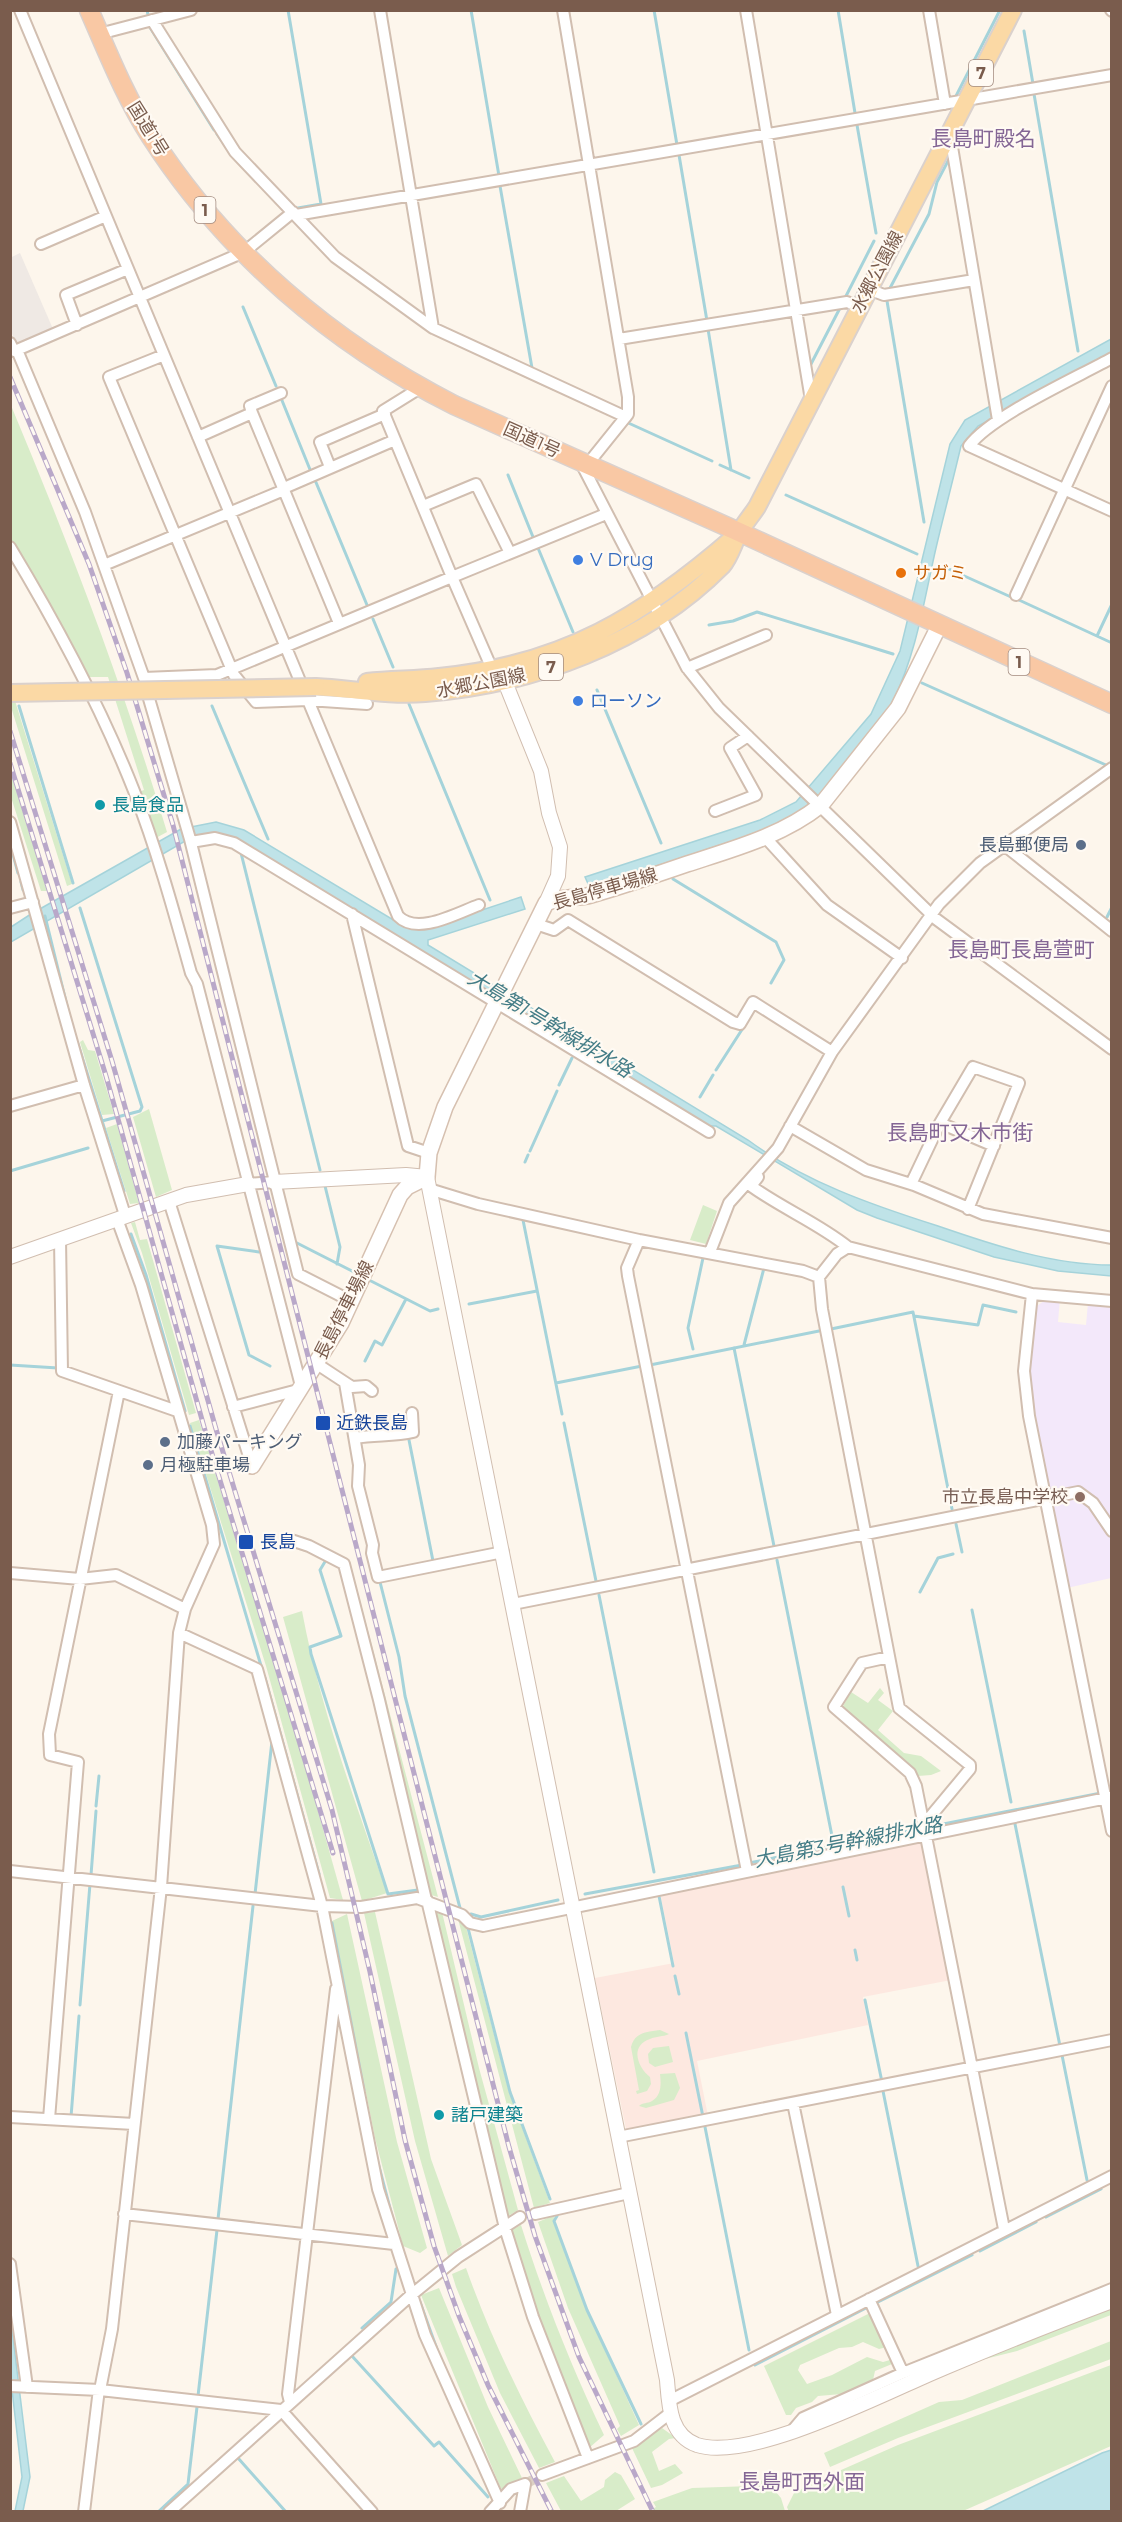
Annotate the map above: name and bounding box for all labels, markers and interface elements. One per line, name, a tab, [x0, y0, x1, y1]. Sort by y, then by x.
road number: 7	[969, 60, 993, 86]
street label: 国道1号	[123, 98, 173, 160]
district label: 長島町殿名	[931, 126, 1036, 151]
road number: 1	[194, 197, 216, 223]
street label: 水郷公園線	[846, 227, 908, 317]
street label: 国道1号	[500, 418, 564, 462]
place label: V Drug	[590, 549, 654, 571]
marker: V Drug	[571, 553, 585, 567]
place label: サガミ	[913, 562, 967, 584]
marker: サガミ	[894, 566, 908, 580]
road number: 1	[1008, 649, 1030, 675]
road number: 7	[539, 654, 563, 680]
street label: 水郷公園線	[435, 664, 527, 702]
place label: ローソン	[590, 690, 662, 712]
marker: ローソン	[571, 694, 585, 708]
place label: 長島食品	[112, 794, 184, 816]
marker: 長島食品	[93, 798, 107, 812]
place label: 長島郵便局	[979, 834, 1069, 856]
marker: 長島郵便局	[1074, 838, 1088, 852]
street label: 長島停車場線	[550, 864, 660, 914]
district label: 長島町長島萱町	[948, 937, 1095, 962]
water label: 大島第1号幹線排水路	[464, 965, 638, 1084]
district label: 長島町又木市街	[887, 1120, 1034, 1145]
street label: 長島停車場線	[310, 1257, 378, 1363]
place label: 近鉄長島	[336, 1412, 408, 1434]
marker: 近鉄長島	[314, 1414, 332, 1432]
place label: 加藤パーキング	[177, 1431, 302, 1453]
marker: 加藤パーキング	[158, 1435, 172, 1449]
place label: 月極駐車場	[160, 1454, 250, 1476]
marker: 月極駐車場	[141, 1458, 155, 1472]
place label: 市立長島中学校	[942, 1486, 1068, 1508]
marker: 市立長島中学校	[1073, 1490, 1087, 1504]
place label: 長島	[260, 1531, 296, 1553]
marker: 長島	[237, 1533, 255, 1551]
water label: 大島第3号幹線排水路	[752, 1812, 946, 1872]
place label: 諸戸建築	[451, 2104, 523, 2126]
marker: 諸戸建築	[432, 2108, 446, 2122]
district label: 長島町西外面	[739, 2469, 865, 2494]

